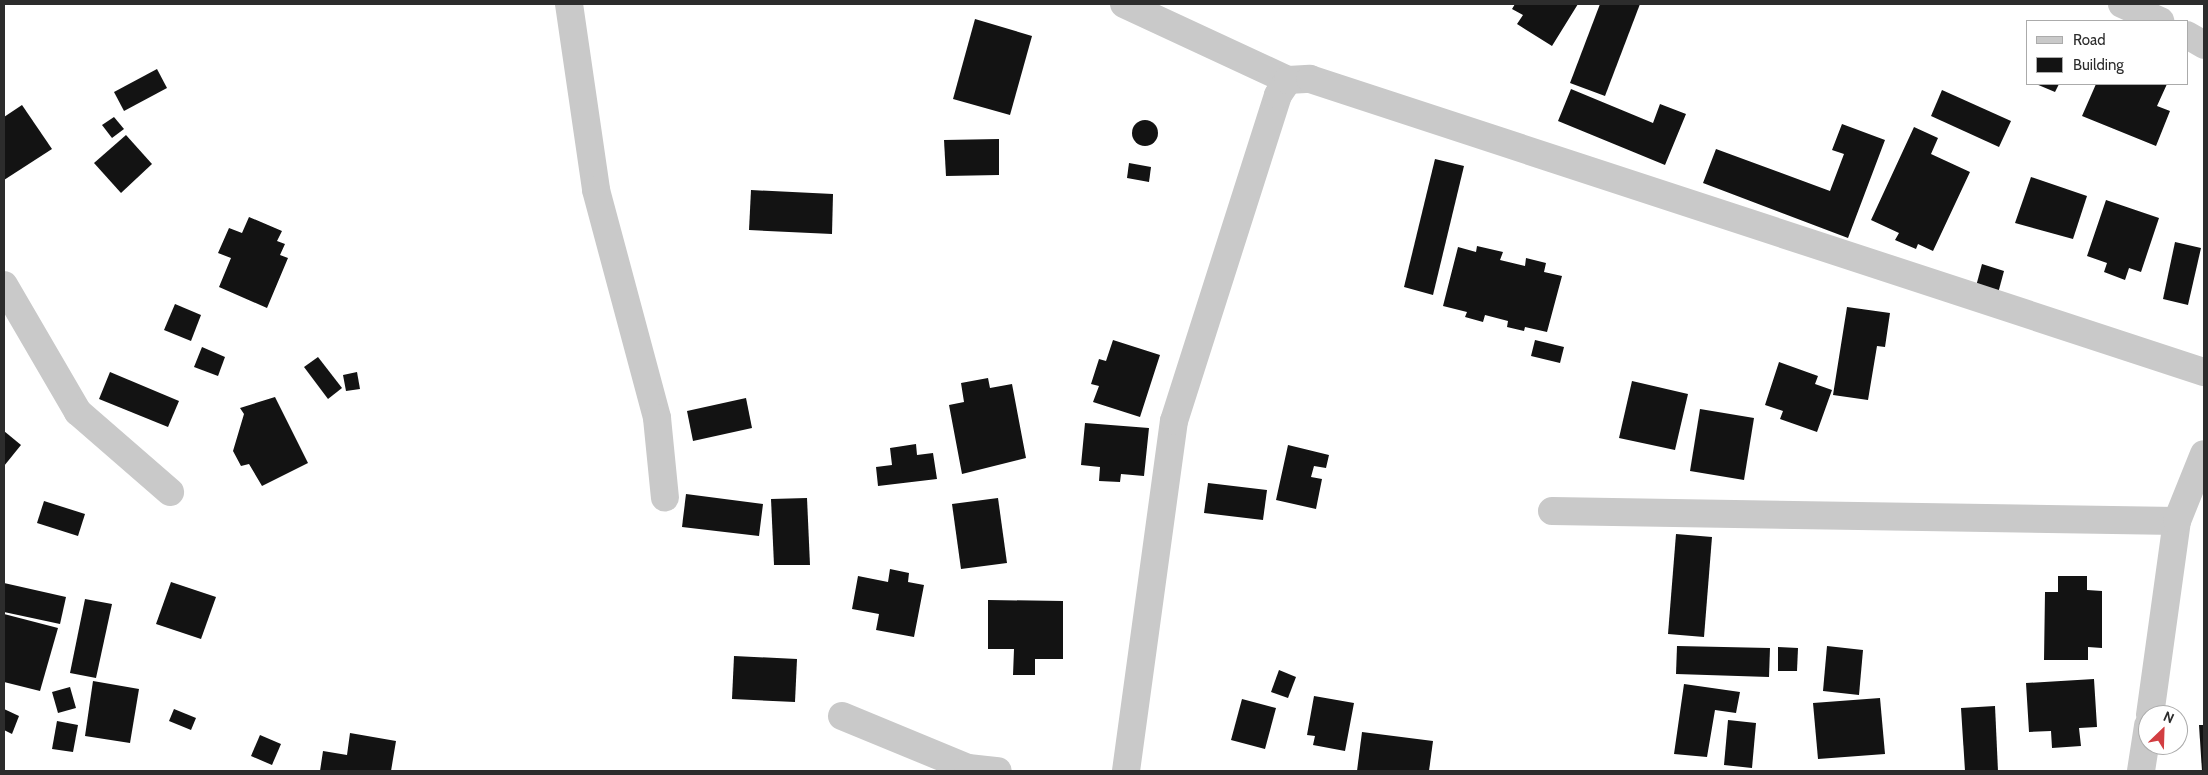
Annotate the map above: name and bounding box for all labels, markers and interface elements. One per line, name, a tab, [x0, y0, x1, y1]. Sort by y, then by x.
legend	[2026, 20, 2188, 85]
text: Road	[2073, 31, 2106, 49]
text: Building	[2073, 56, 2124, 74]
north arrow	[2138, 705, 2188, 755]
text: N	[2161, 707, 2177, 727]

